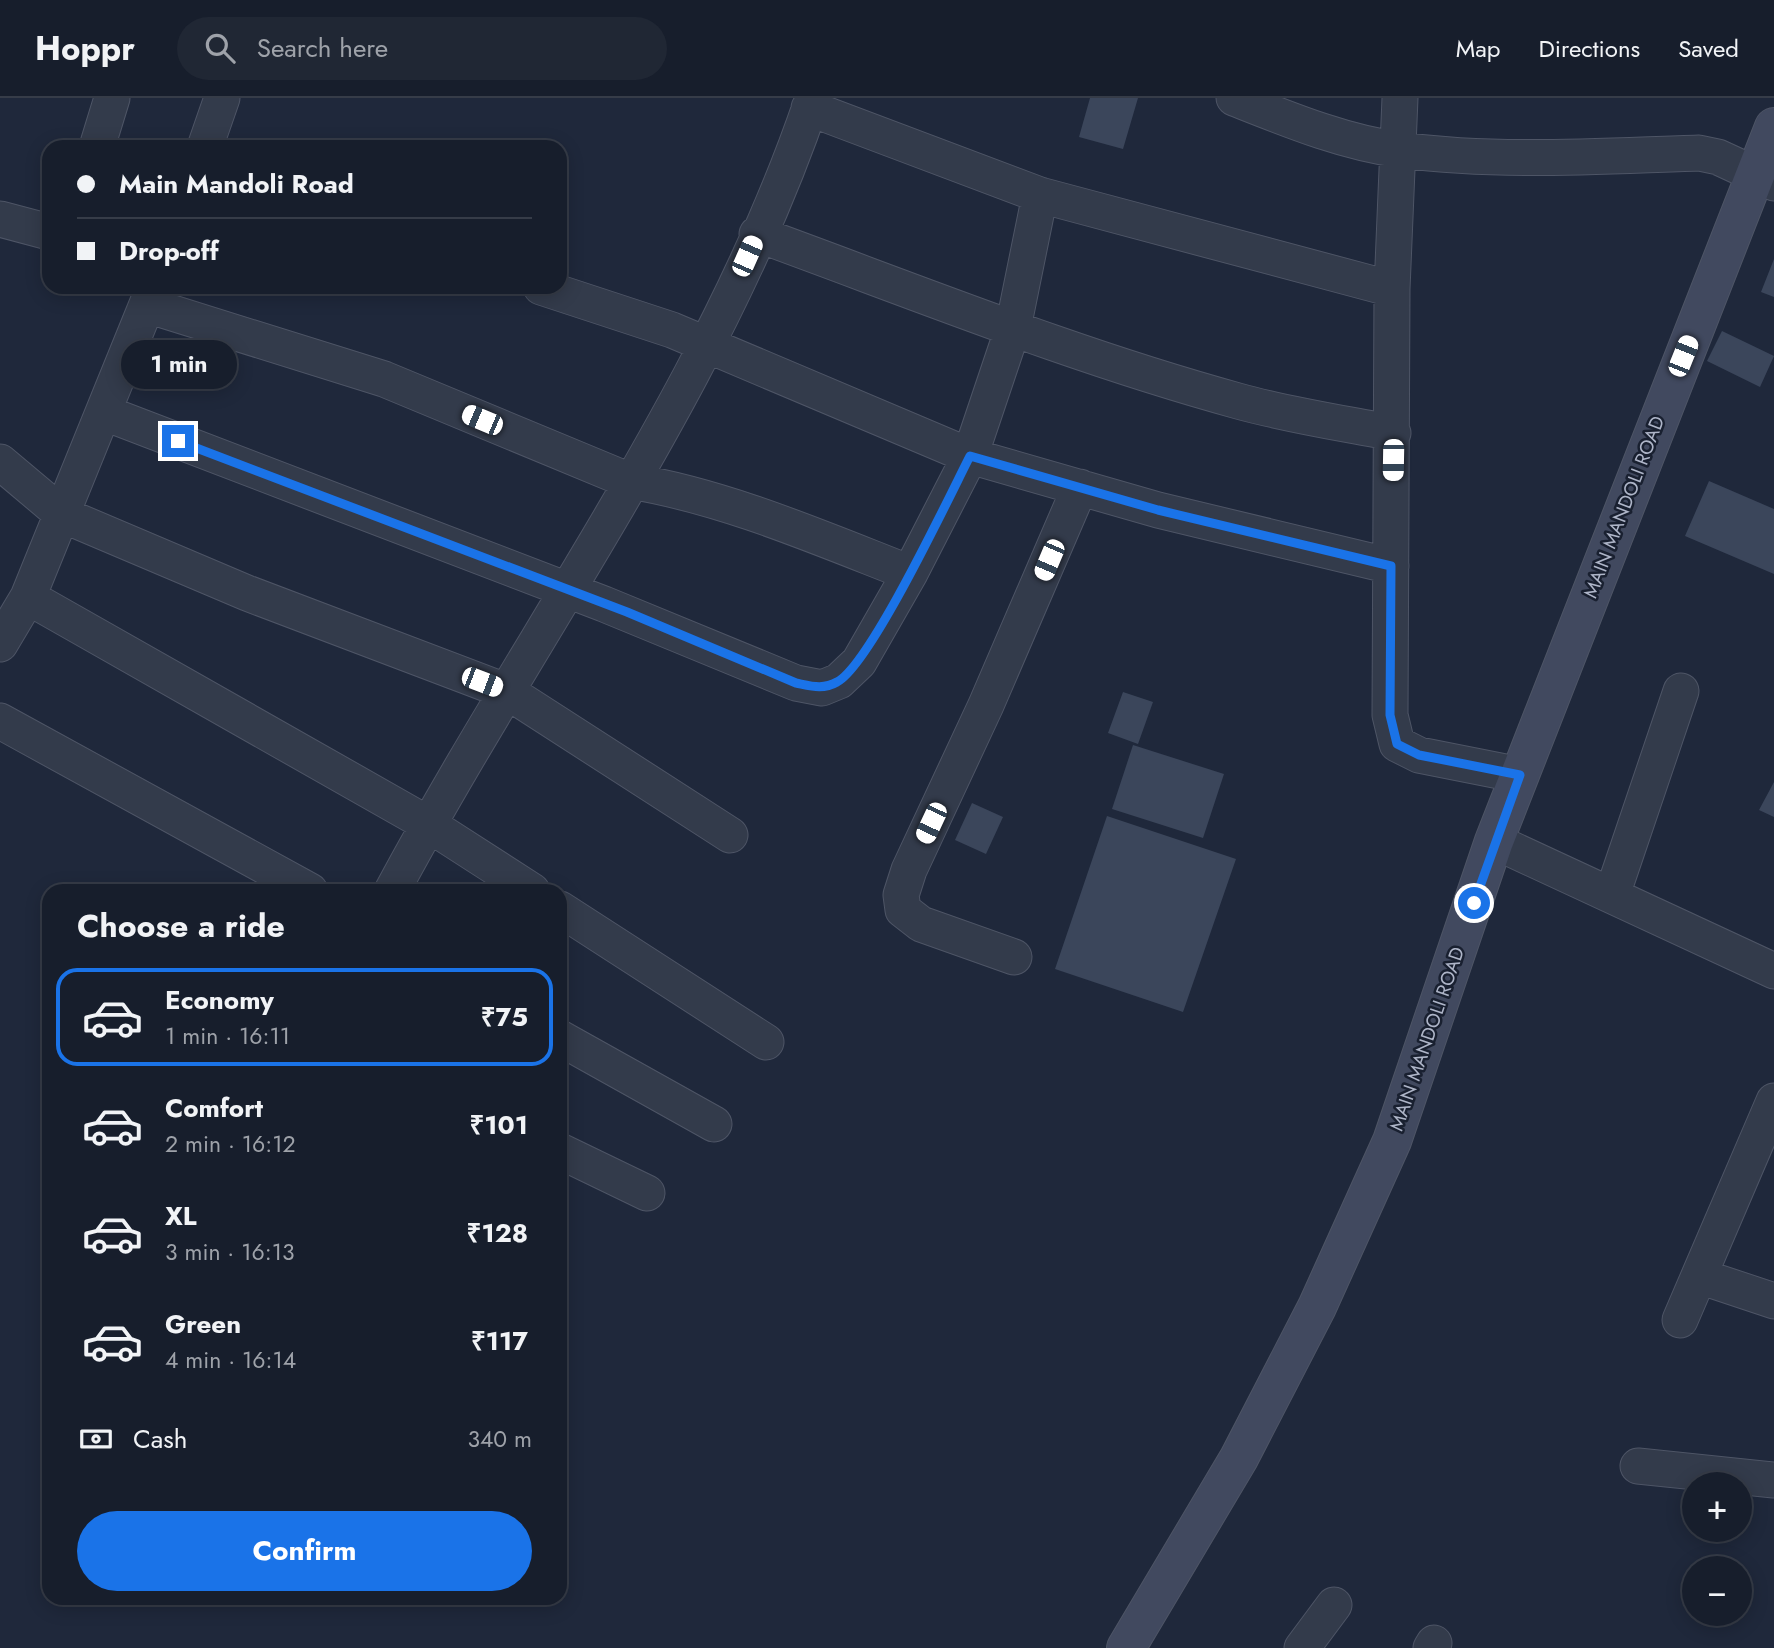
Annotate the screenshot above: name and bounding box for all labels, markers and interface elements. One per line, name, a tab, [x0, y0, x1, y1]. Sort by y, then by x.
search box	[177, 17, 667, 80]
text: Hoppr	[35, 25, 135, 72]
icon: search	[201, 29, 239, 67]
text: Search here	[257, 29, 388, 67]
text: Map	[1456, 31, 1501, 66]
text: Directions	[1539, 31, 1640, 66]
text: Saved	[1678, 31, 1739, 66]
text: Main Mandoli Road	[119, 165, 354, 203]
text: Drop-off	[119, 232, 219, 270]
car	[729, 233, 766, 279]
car	[1666, 333, 1701, 379]
callout: 1 min	[120, 340, 236, 388]
text: 1 min	[150, 347, 208, 381]
car	[459, 402, 506, 438]
street label: MAIN MANDOLI ROAD	[1577, 412, 1671, 602]
route end	[162, 425, 194, 457]
car	[1383, 439, 1404, 481]
car	[1032, 537, 1067, 583]
car	[459, 665, 506, 699]
car	[913, 800, 950, 846]
route start	[1458, 887, 1490, 919]
text: Choose a ride	[77, 903, 285, 949]
street label: MAIN MANDOLI ROAD	[1383, 943, 1471, 1135]
text: Economy	[165, 981, 274, 1019]
icon: car	[81, 986, 144, 1049]
text: ₹75	[481, 998, 528, 1036]
text: 1 min · 16:11	[165, 1019, 290, 1053]
text: Comfort	[165, 1089, 263, 1127]
icon: car	[81, 1094, 144, 1157]
text: ₹101	[469, 1106, 528, 1144]
text: 2 min · 16:12	[165, 1127, 296, 1161]
text: XL	[165, 1197, 197, 1235]
icon: car	[81, 1202, 144, 1265]
text: ₹128	[467, 1214, 528, 1252]
text: 3 min · 16:13	[165, 1235, 295, 1269]
text: Green	[165, 1305, 241, 1343]
icon: car	[81, 1310, 144, 1373]
text: ₹117	[471, 1322, 528, 1360]
text: 4 min · 16:14	[165, 1343, 296, 1377]
icon: cash	[77, 1420, 115, 1458]
text: Cash	[133, 1420, 187, 1458]
text: 340 m	[467, 1422, 532, 1456]
map controls	[1682, 1472, 1752, 1626]
button: +	[1682, 1472, 1752, 1542]
button: Confirm	[77, 1511, 532, 1591]
button: −	[1682, 1556, 1752, 1626]

